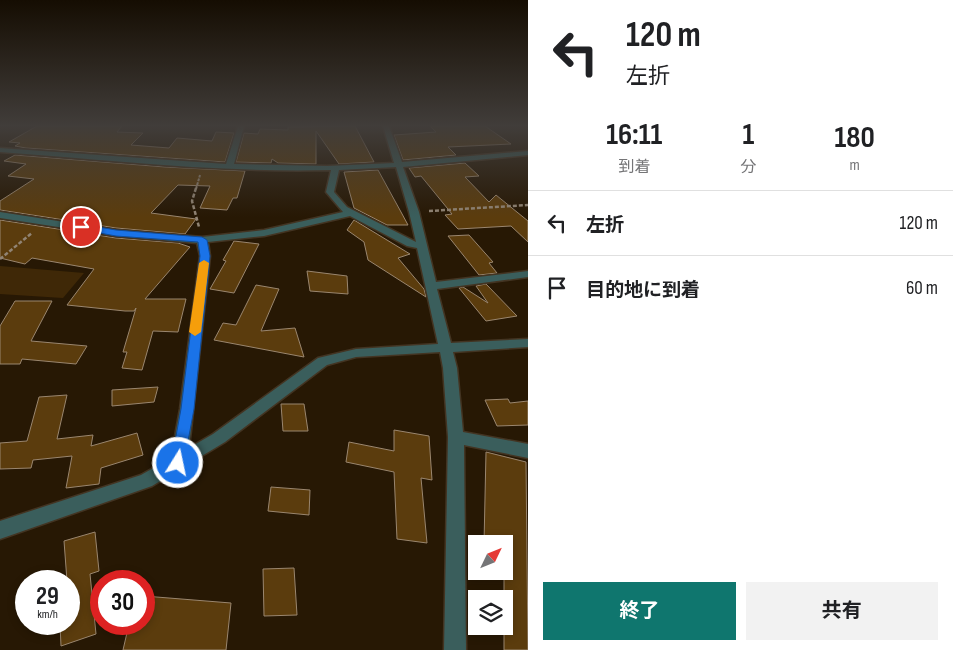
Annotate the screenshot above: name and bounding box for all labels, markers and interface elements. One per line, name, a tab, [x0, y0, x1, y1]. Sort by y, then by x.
text: 120 m	[626, 14, 701, 57]
icon: left	[543, 20, 608, 85]
text: 左折	[626, 63, 670, 90]
text: 16:11	[606, 117, 662, 153]
text: 1	[743, 117, 754, 153]
text: 180	[835, 120, 875, 156]
text: m	[850, 156, 860, 175]
text: 到着	[618, 158, 650, 177]
text: 分	[740, 158, 756, 177]
pin	[60, 206, 102, 248]
icon: left	[543, 209, 571, 237]
text: 120 m	[900, 212, 938, 235]
icon: arrive	[67, 213, 95, 241]
text: 左折	[586, 214, 624, 237]
icon: arrive	[543, 274, 571, 302]
text: 60 m	[906, 277, 938, 300]
text: 目的地に到着	[586, 279, 700, 302]
position arrow	[151, 436, 203, 488]
north arrow	[468, 535, 512, 580]
map controls	[468, 535, 513, 635]
speed limit sign: 30	[90, 570, 155, 635]
text: 29	[36, 581, 59, 612]
button: 終了	[543, 582, 736, 640]
button: 共有	[746, 582, 938, 640]
button: layers	[468, 590, 513, 635]
text: km/h	[37, 607, 58, 622]

